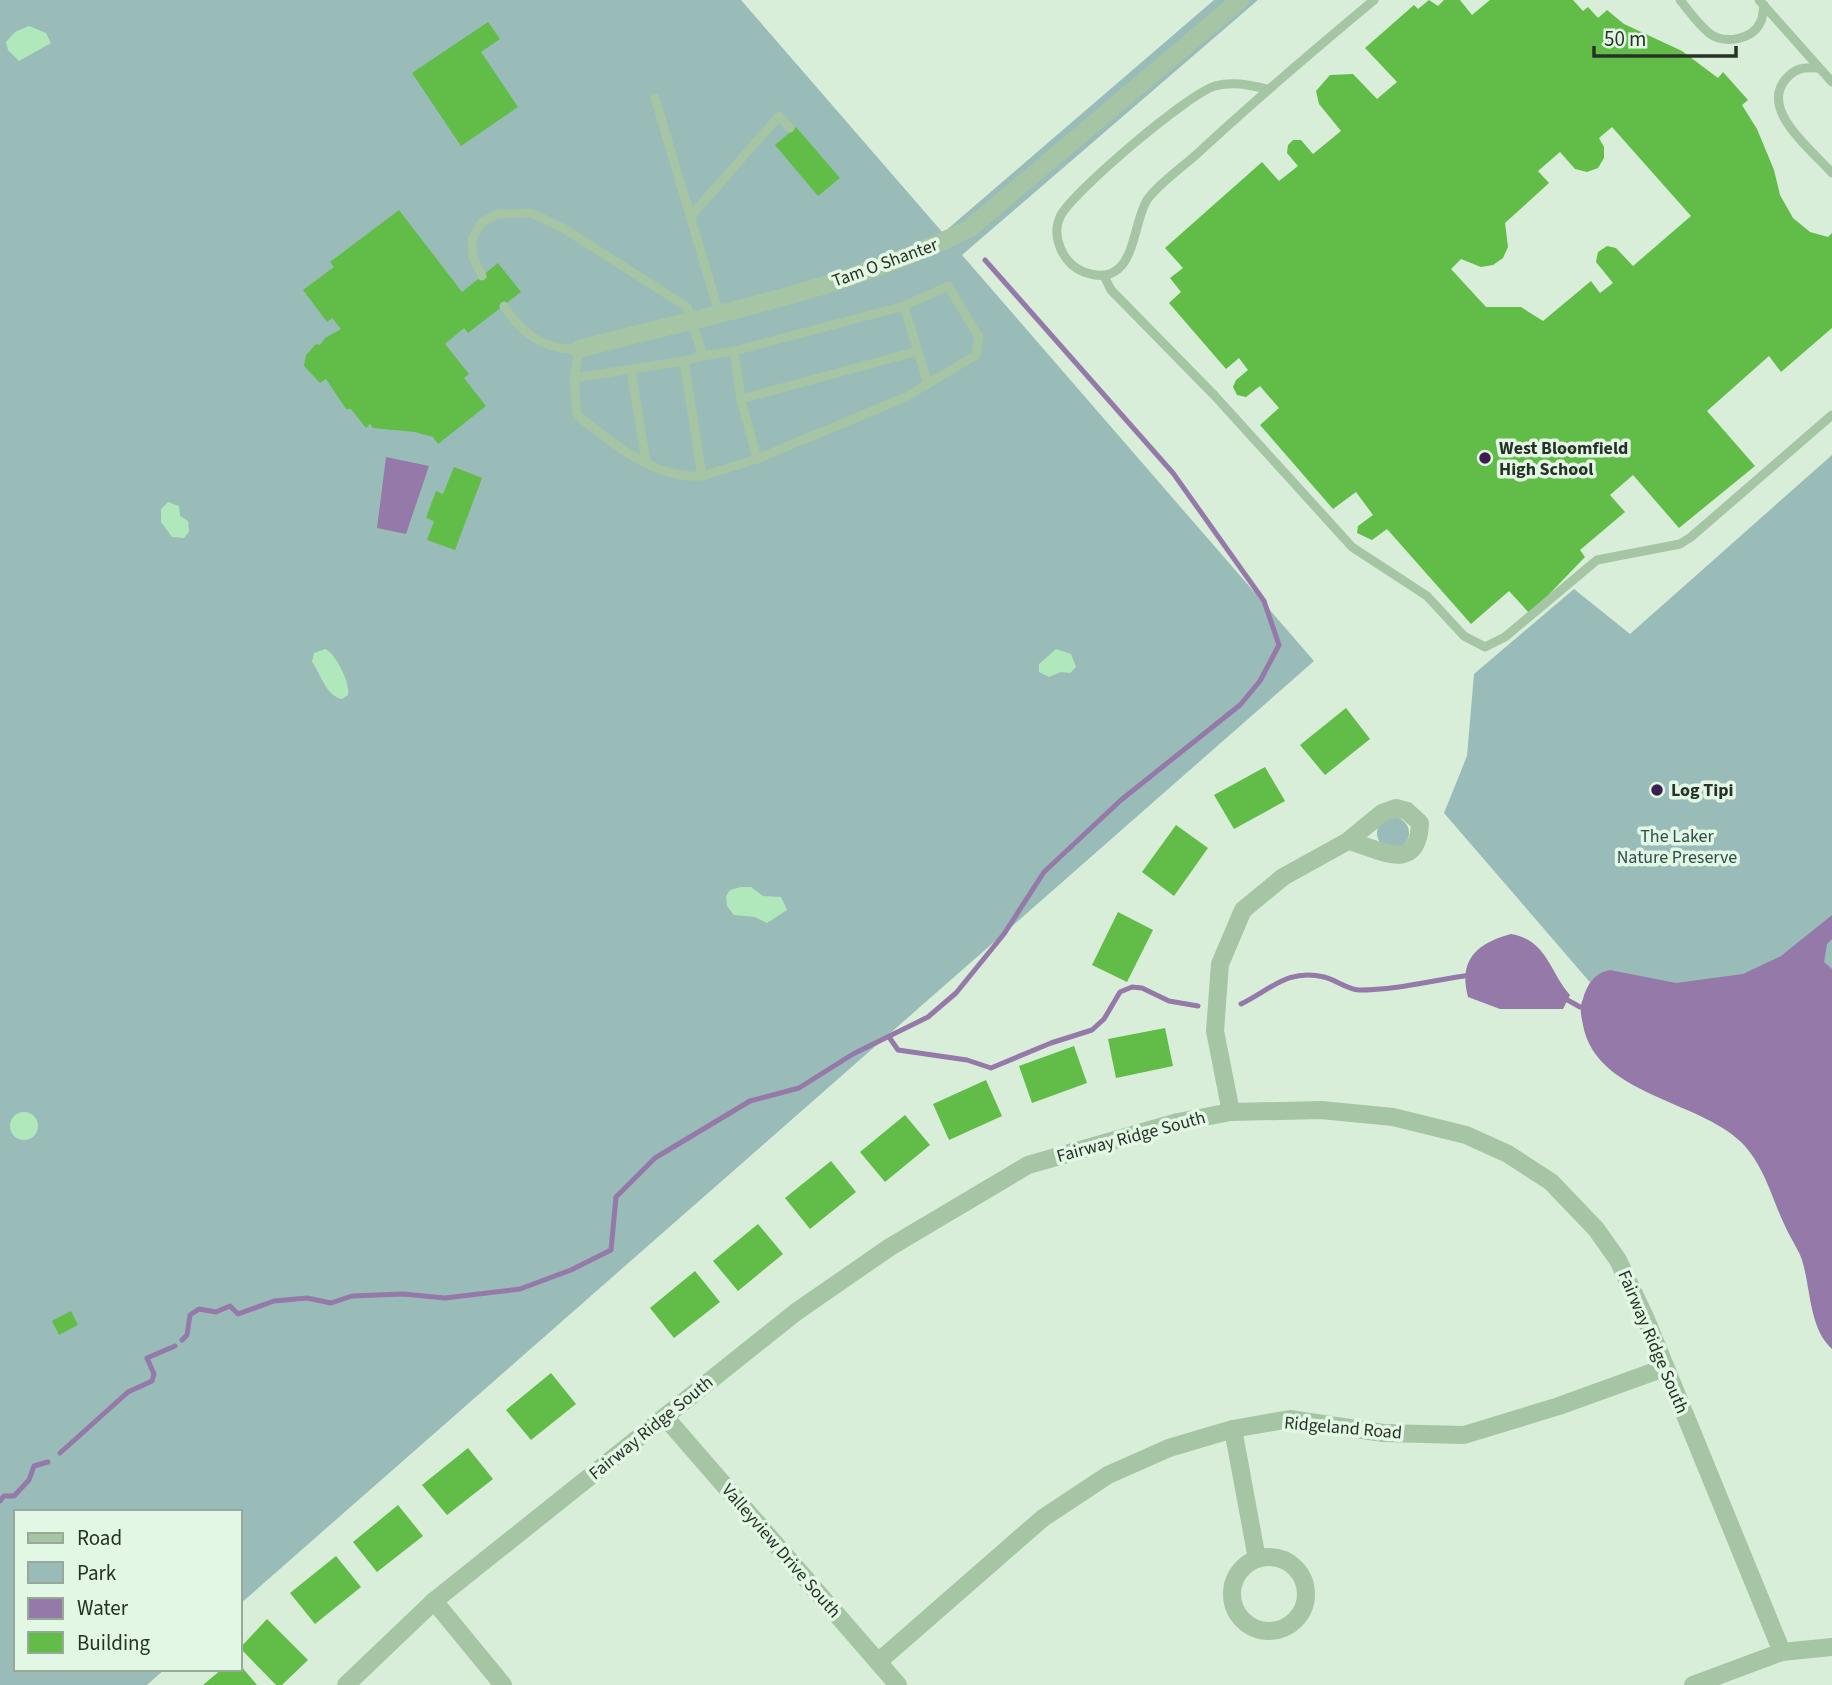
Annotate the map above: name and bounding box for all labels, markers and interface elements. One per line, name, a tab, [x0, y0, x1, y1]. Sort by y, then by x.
scale bar	[1594, 14, 1736, 58]
text: 50 m	[1604, 24, 1646, 54]
street label: Tam O Shanter	[829, 232, 942, 294]
place label: West Bloomfield High School	[1499, 436, 1628, 482]
marker: West Bloomfield High School	[1477, 450, 1493, 466]
place label: Log Tipi	[1671, 778, 1734, 803]
marker: Log Tipi	[1649, 782, 1665, 798]
park label: The Laker Nature Preserve	[1617, 824, 1737, 870]
street label: Fairway Ridge South	[1054, 1105, 1208, 1169]
street label: Fairway Ridge South	[1612, 1267, 1694, 1417]
street label: Fairway Ridge South	[584, 1370, 718, 1486]
street label: Ridgeland Road	[1283, 1410, 1403, 1446]
street label: Valleyview Drive South	[716, 1478, 846, 1624]
legend	[14, 1510, 242, 1671]
text: Road	[77, 1523, 122, 1553]
text: Park	[77, 1558, 117, 1588]
text: Water	[77, 1593, 129, 1623]
text: Building	[77, 1628, 151, 1658]

